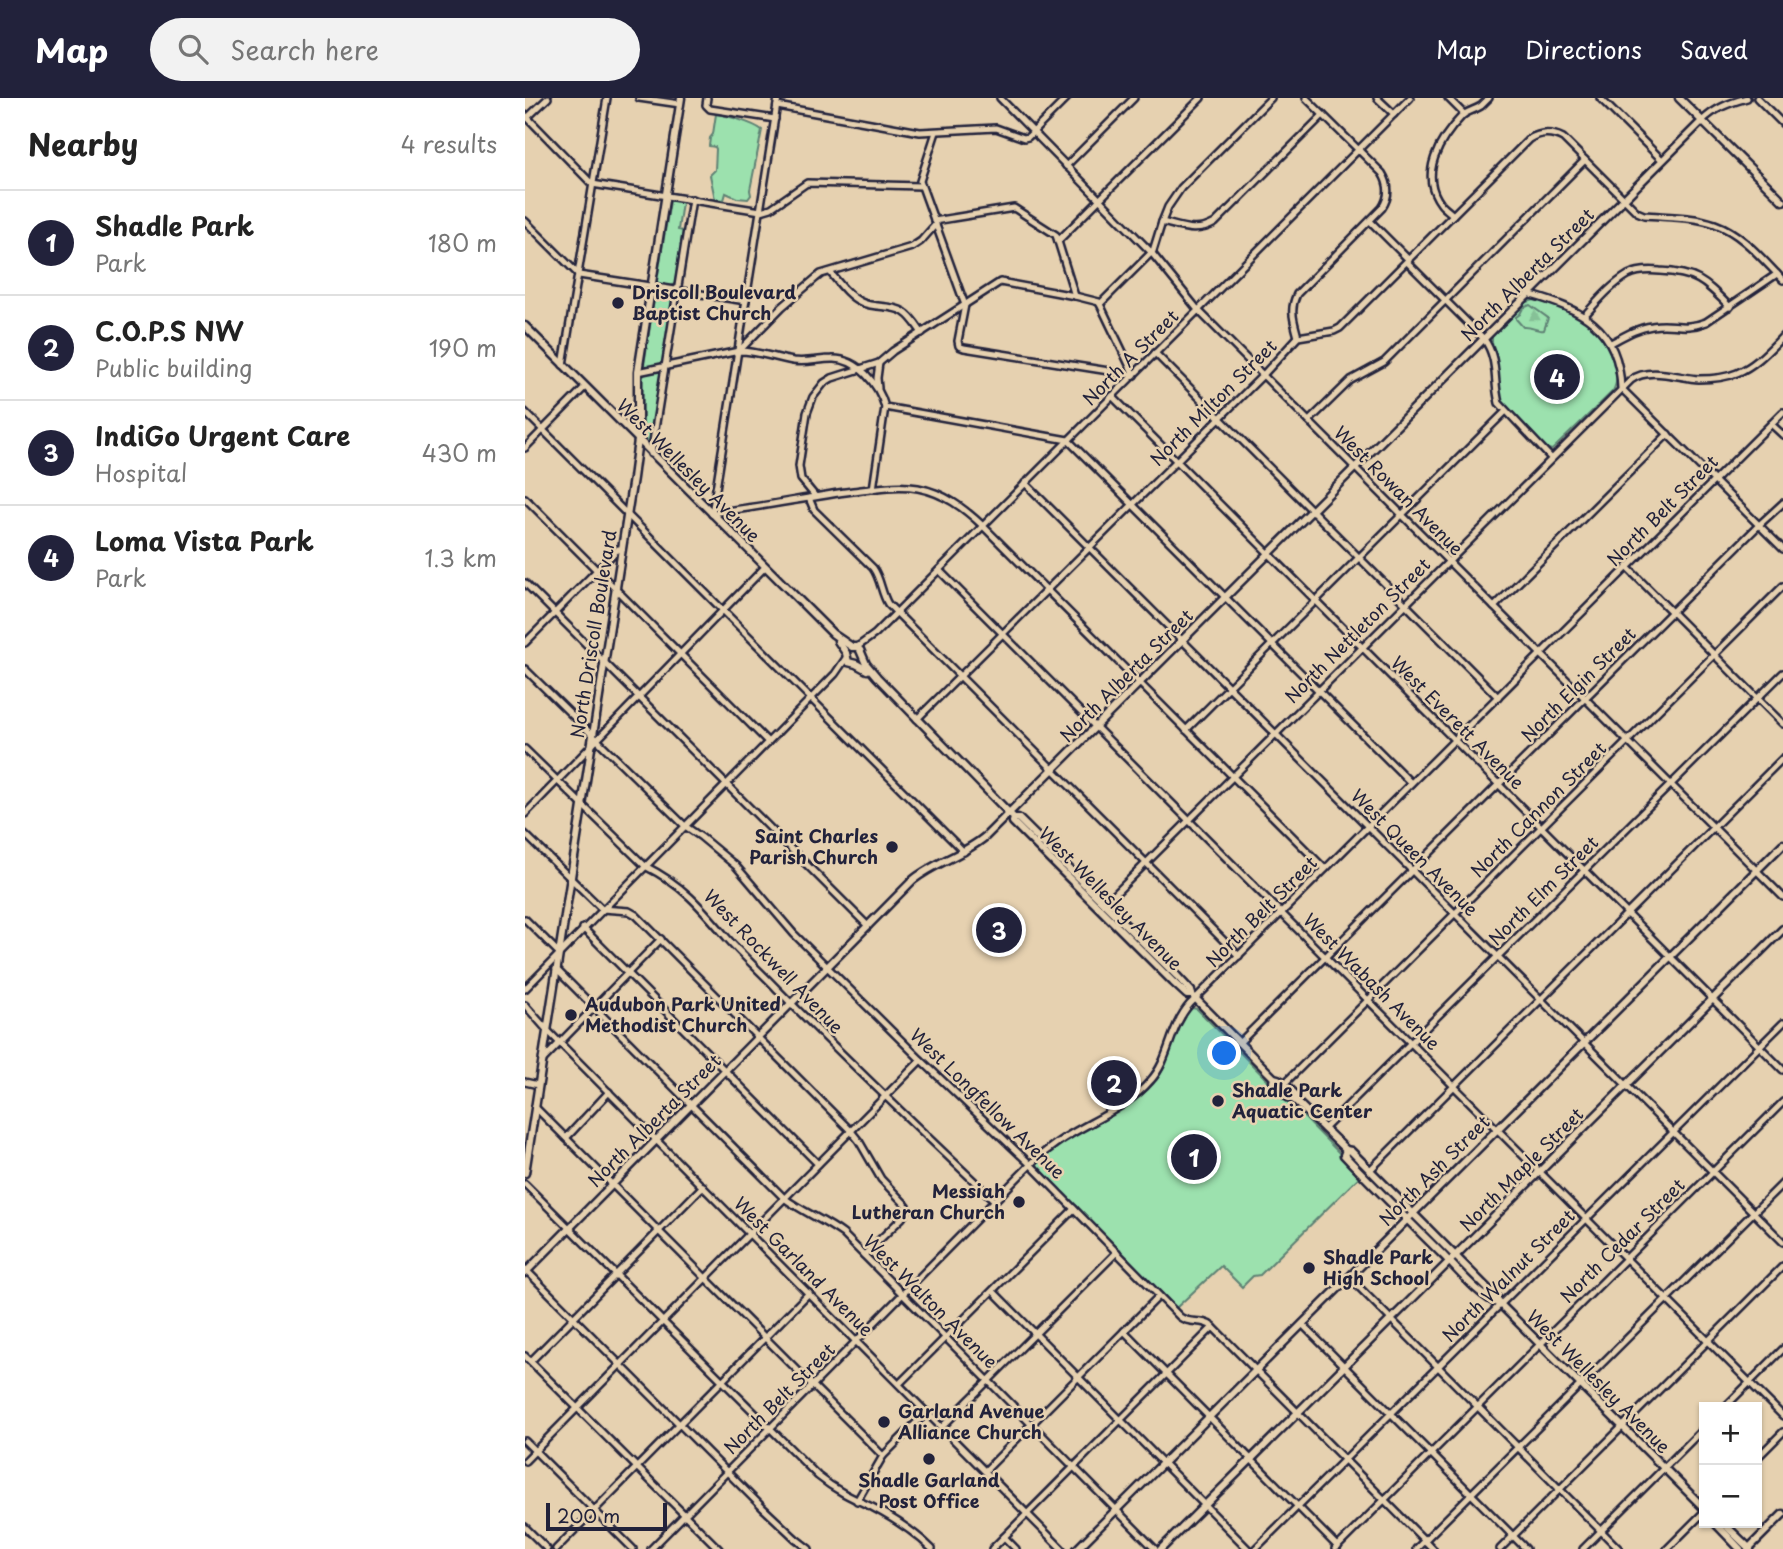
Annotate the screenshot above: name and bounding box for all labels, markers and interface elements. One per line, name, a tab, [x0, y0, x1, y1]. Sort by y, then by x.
search box	[150, 18, 640, 81]
text: Map	[35, 24, 108, 74]
icon: search	[174, 30, 212, 68]
text: Search here	[230, 30, 379, 69]
text: Map	[1436, 31, 1487, 67]
text: Directions	[1525, 31, 1642, 67]
text: Saved	[1680, 31, 1748, 67]
text: Nearby	[28, 121, 138, 166]
text: 4 results	[401, 126, 497, 161]
street label: North Alberta Street	[1454, 201, 1600, 347]
text: Shadle Park	[95, 206, 254, 245]
text: 1	[46, 225, 57, 260]
text: 180 m	[428, 225, 497, 260]
text: Park	[95, 245, 146, 280]
place label: Driscoll Boulevard Baptist Church	[632, 278, 796, 326]
marker: Driscoll Boulevard Baptist Church	[610, 295, 626, 311]
street label: North A Street	[1076, 303, 1184, 411]
text: C.O.P.S NW	[95, 311, 243, 350]
text: 2	[43, 330, 59, 365]
text: 190 m	[429, 330, 497, 365]
street label: North Milton Street	[1143, 332, 1282, 471]
text: Public building	[95, 350, 252, 385]
pin: 4	[1534, 351, 1580, 403]
street label: West Wellesley Avenue	[611, 392, 767, 548]
text: IndiGo Urgent Care	[95, 416, 350, 455]
street label: West Rowan Avenue	[1328, 419, 1470, 561]
text: 3	[43, 435, 59, 470]
text: 430 m	[422, 435, 497, 470]
street label: North Belt Street	[1600, 448, 1724, 572]
text: Hospital	[95, 455, 187, 490]
text: Loma Vista Park	[95, 521, 314, 560]
street label: North Driscoll Boulevard	[563, 528, 622, 740]
text: 4	[43, 540, 59, 575]
text: 1.3 km	[425, 540, 497, 575]
street label: North Nettleton Street	[1278, 551, 1436, 709]
text: Park	[95, 560, 146, 595]
street label: North Alberta Street	[1053, 602, 1199, 748]
street label: North Elgin Street	[1514, 620, 1641, 747]
street label: West Everett Avenue	[1385, 649, 1531, 795]
street label: North Cannon Street	[1464, 735, 1612, 883]
street label: West Queen Avenue	[1345, 782, 1485, 922]
street label: West Wellesley Avenue	[1033, 820, 1189, 976]
place label: Saint Charles Parish Church	[749, 822, 878, 870]
street label: North Elm Street	[1482, 829, 1604, 951]
marker: Saint Charles Parish Church	[884, 839, 900, 855]
street label: North Belt Street	[1199, 849, 1323, 973]
street label: West Rockwell Avenue	[698, 883, 850, 1039]
pin: 3	[976, 904, 1022, 956]
street label: West Wabash Avenue	[1297, 906, 1447, 1056]
place label: Audubon Park United Methodist Church	[584, 990, 781, 1038]
marker: Audubon Park United Methodist Church	[563, 1007, 579, 1023]
street label: West Longfellow Avenue	[904, 1021, 1072, 1185]
your location	[1207, 1036, 1241, 1070]
street label: North Alberta Street	[581, 1047, 727, 1193]
pin: 2	[1091, 1057, 1137, 1109]
place label: Shadle Park Aquatic Center	[1231, 1076, 1373, 1124]
marker: Shadle Park Aquatic Center	[1210, 1093, 1226, 1109]
street label: North Maple Street	[1453, 1101, 1589, 1237]
street label: North Ash Street	[1373, 1109, 1495, 1231]
pin: 1	[1171, 1131, 1217, 1183]
street label: North Cedar Street	[1553, 1171, 1690, 1308]
place label: Messiah Lutheran Church	[852, 1177, 1005, 1225]
street label: West Garland Avenue	[728, 1190, 880, 1342]
marker: Messiah Lutheran Church	[1011, 1194, 1027, 1210]
street label: North Walnut Street	[1435, 1202, 1580, 1347]
street label: West Walton Avenue	[858, 1228, 1004, 1374]
place label: Shadle Park High School	[1323, 1243, 1433, 1291]
marker: Shadle Park High School	[1301, 1260, 1317, 1276]
street label: West Wellesley Avenue	[1521, 1303, 1677, 1459]
street label: North Belt Street	[717, 1336, 841, 1460]
place label: Garland Avenue Alliance Church	[897, 1397, 1045, 1445]
map controls	[1699, 1402, 1762, 1528]
button: +	[1699, 1402, 1762, 1465]
marker: Garland Avenue Alliance Church	[876, 1414, 892, 1430]
marker: Shadle Garland Post Office	[921, 1451, 937, 1467]
button: −	[1699, 1465, 1762, 1528]
place label: Shadle Garland Post Office	[858, 1466, 1000, 1514]
scale bar	[546, 1500, 667, 1532]
text: 200 m	[557, 1501, 620, 1529]

